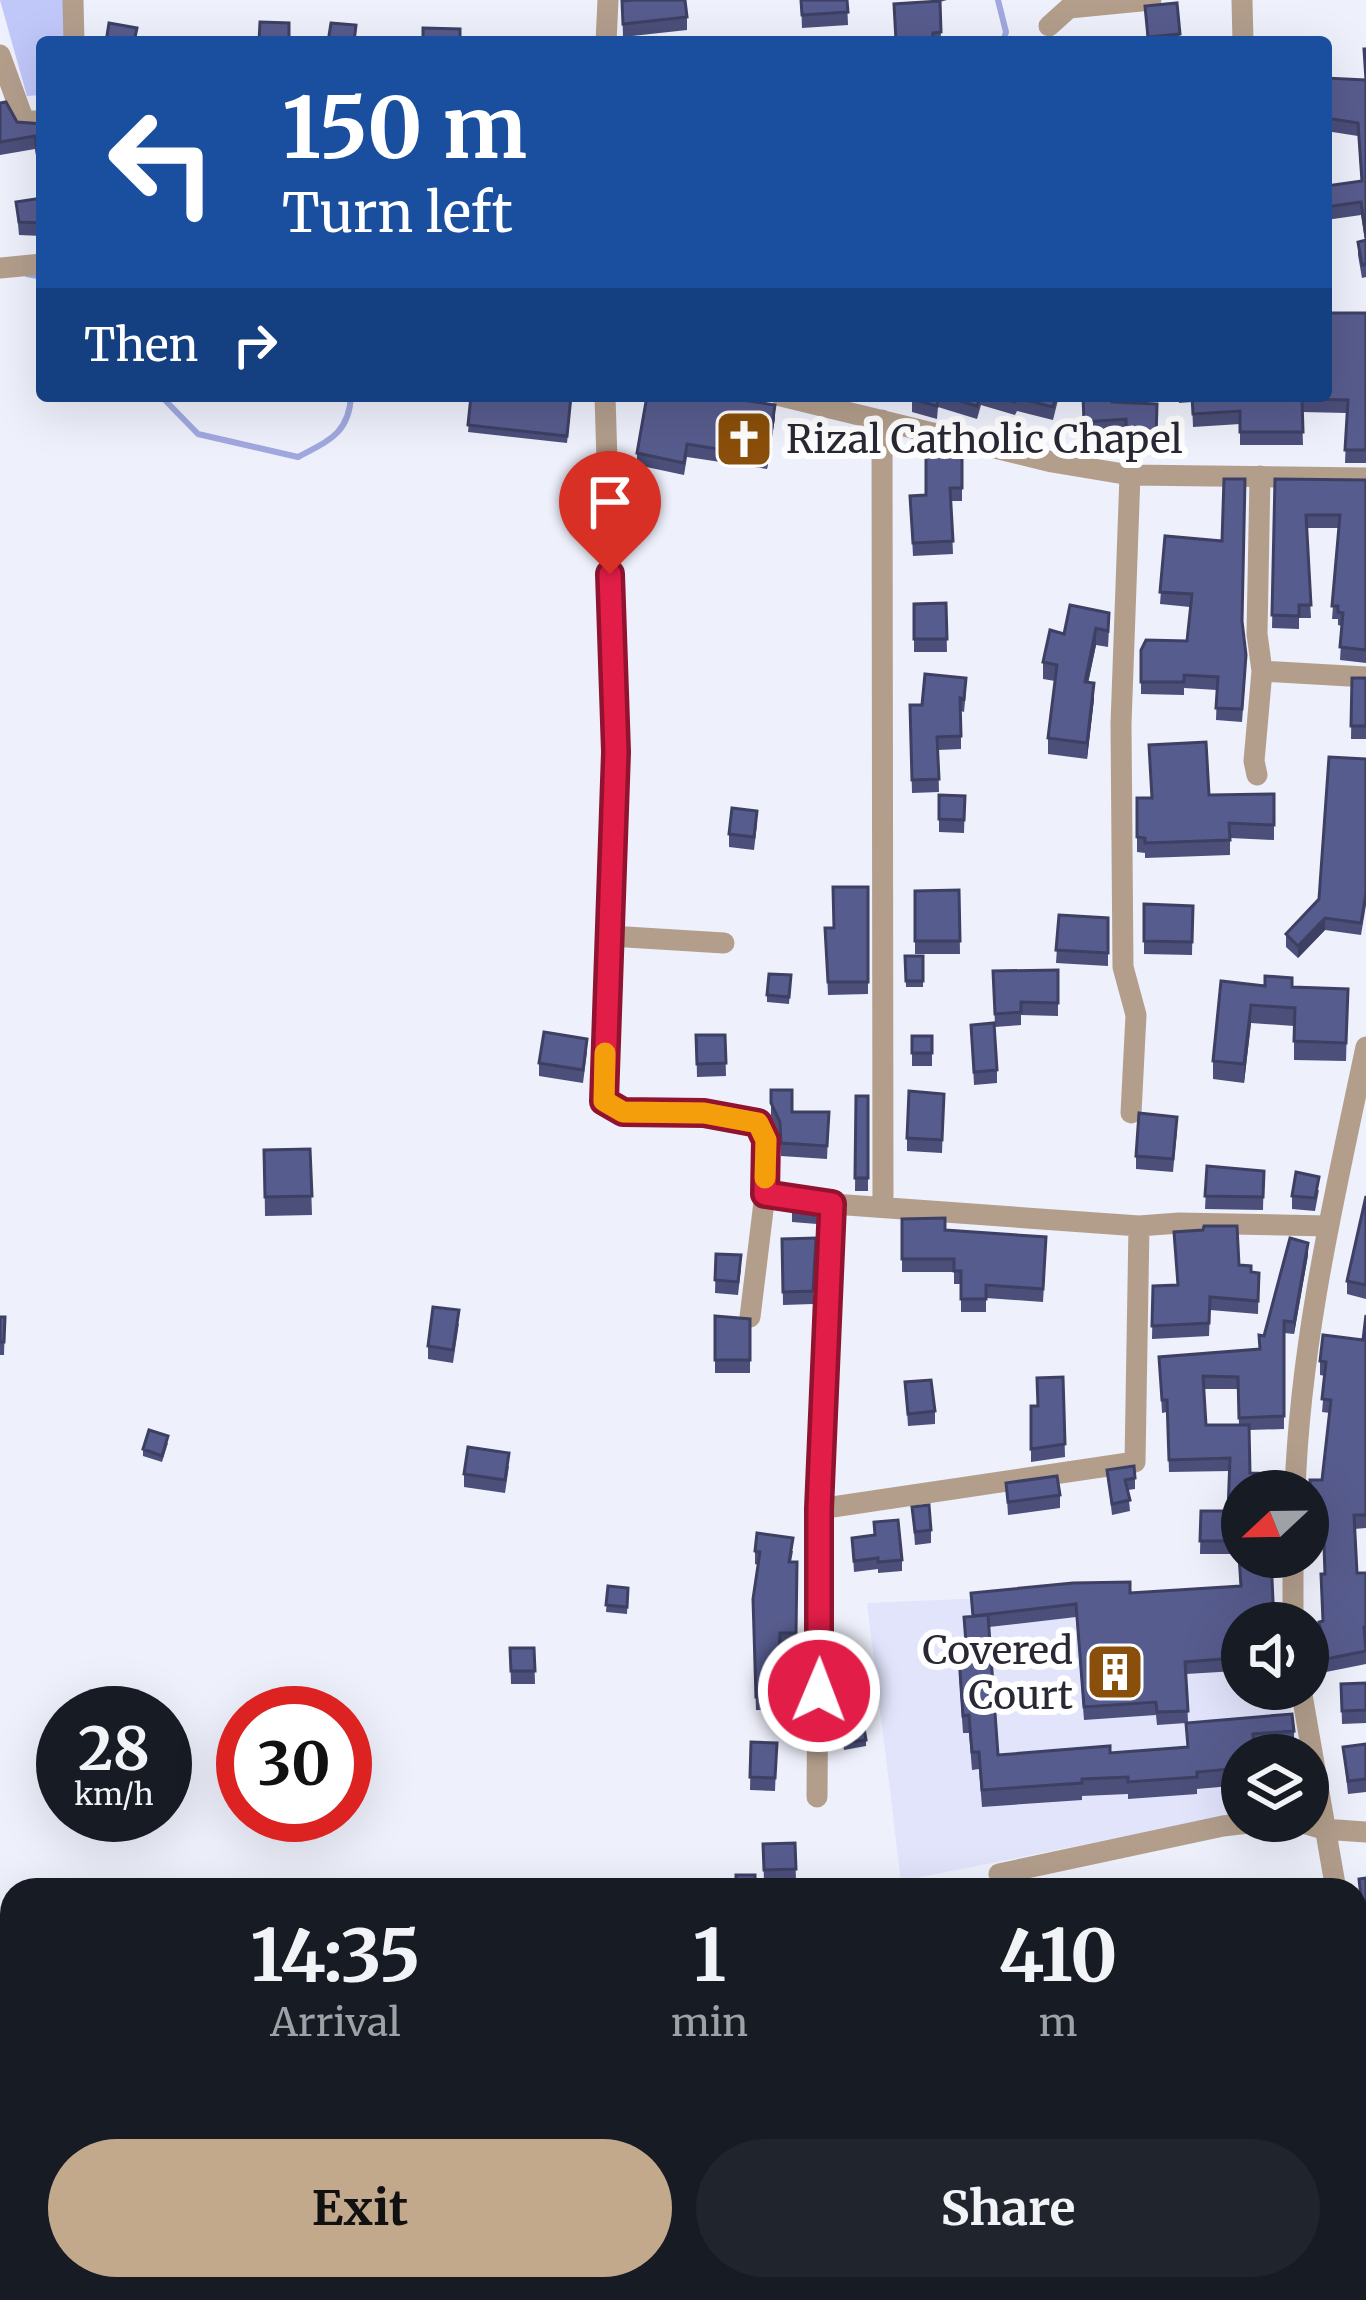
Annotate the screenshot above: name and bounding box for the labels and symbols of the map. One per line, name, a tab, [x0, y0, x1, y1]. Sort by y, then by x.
church icon: Rizal Catholic Chapel	[713, 408, 775, 470]
place label: Rizal Catholic Chapel	[786, 415, 1182, 464]
pin	[559, 451, 661, 574]
north arrow	[1221, 1470, 1329, 1578]
place label: Covered Court	[922, 1626, 1073, 1720]
position arrow	[756, 1628, 882, 1754]
building icon: Covered Court	[1084, 1641, 1146, 1703]
speed limit sign: 30	[216, 1686, 372, 1842]

